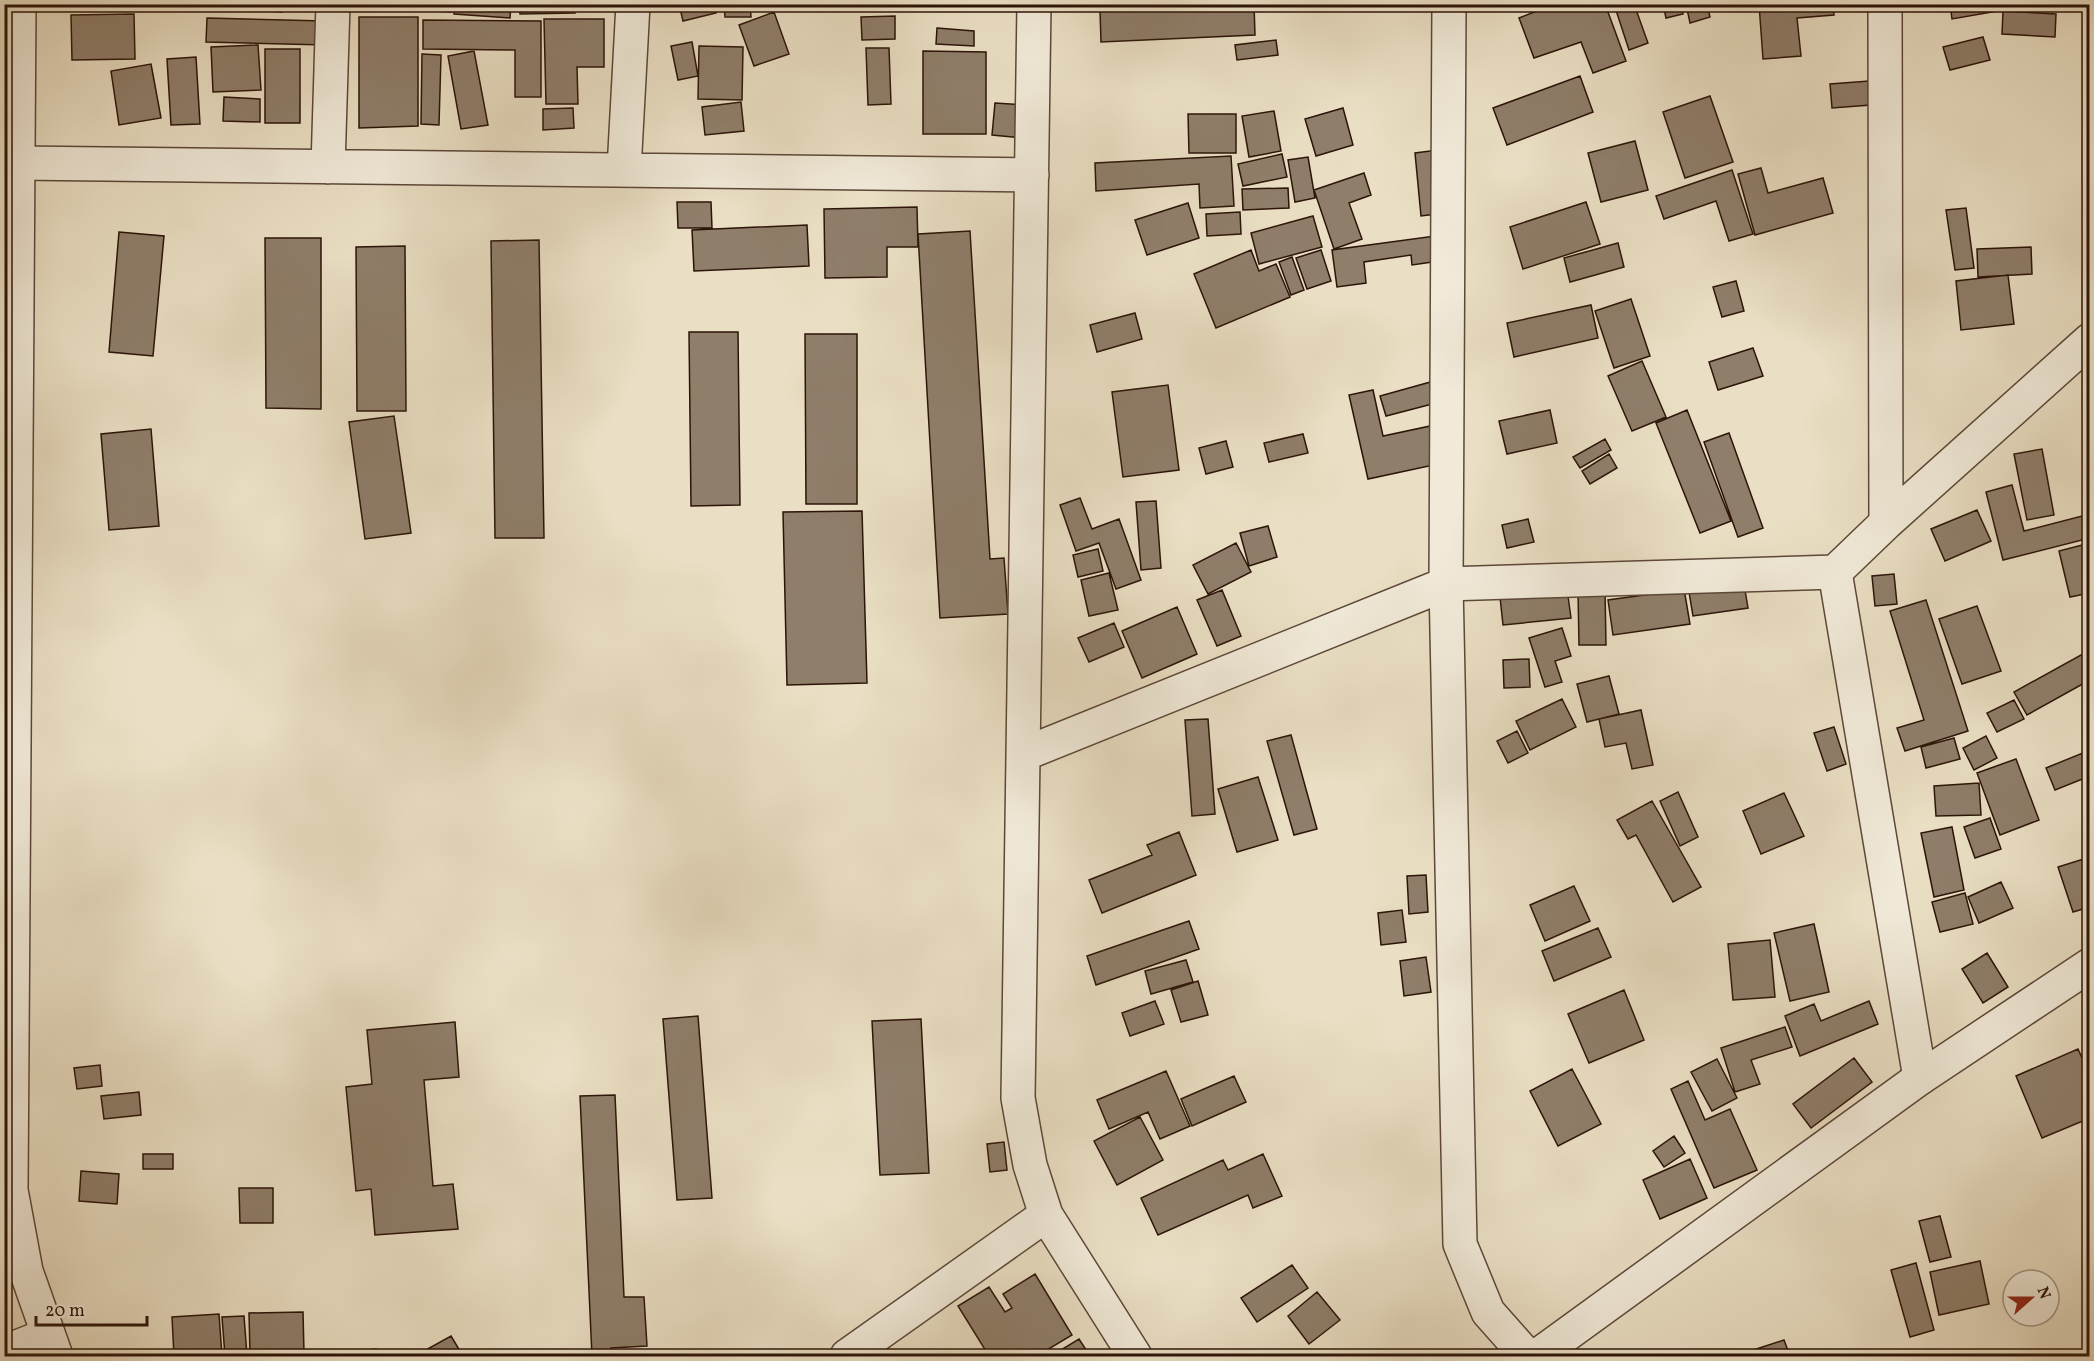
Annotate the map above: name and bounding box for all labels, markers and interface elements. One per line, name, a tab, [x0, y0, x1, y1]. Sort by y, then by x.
north arrow	[2001, 1268, 2061, 1328]
text: N	[2031, 1284, 2056, 1303]
scale bar	[36, 1289, 147, 1327]
text: 20 m	[45, 1299, 85, 1324]

